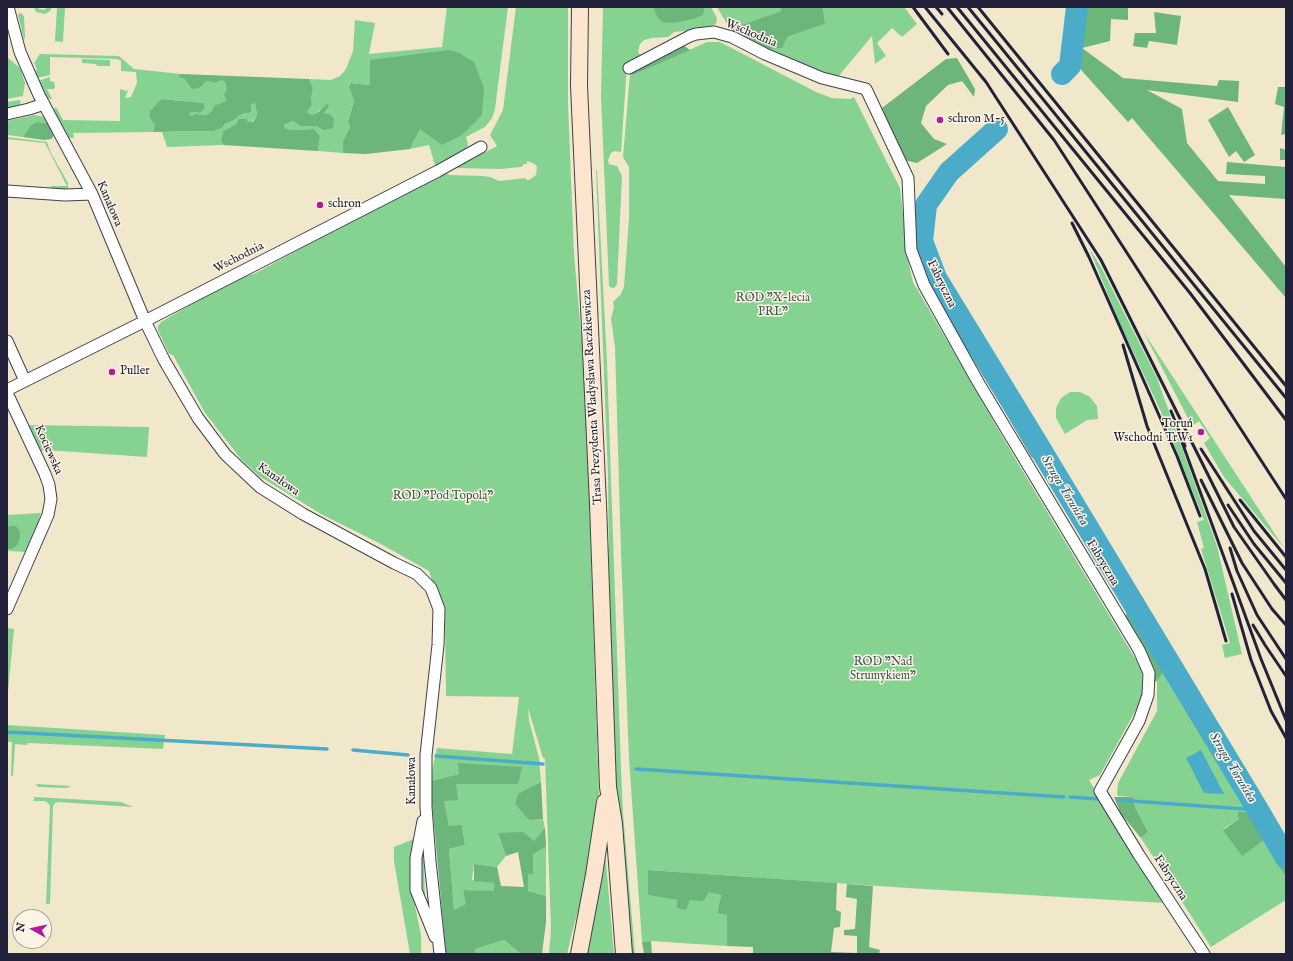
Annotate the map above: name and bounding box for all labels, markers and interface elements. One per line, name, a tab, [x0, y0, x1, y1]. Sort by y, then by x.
street label: Wschodnia	[723, 17, 779, 51]
place label: schron M-5	[948, 113, 1005, 127]
marker: schron M-5	[935, 115, 945, 125]
street label: Kanałowa	[93, 179, 125, 229]
place label: schron	[328, 198, 361, 212]
marker: schron	[315, 200, 325, 210]
street label: Wschodnia	[212, 239, 266, 277]
street label: Fabryczna	[923, 258, 959, 310]
street label: Trasa Prezydenta Władysława Raczkiewicza	[580, 289, 606, 505]
park label: ROD "X-lecia PRL"	[736, 292, 810, 320]
place label: Puller	[120, 365, 150, 379]
marker: Puller	[107, 367, 117, 377]
place label: Toruń Wschodni TrW1	[1114, 418, 1193, 446]
street label: Kociewska	[31, 423, 65, 477]
marker: Toruń Wschodni TrW1	[1196, 427, 1206, 437]
water label: Struga Toruńska	[1037, 453, 1091, 529]
street label: Kanałowa	[254, 460, 302, 500]
park label: ROD "Pod Topolą"	[393, 490, 493, 504]
street label: Fabryczna	[1083, 537, 1121, 589]
park label: ROD "Nad Strumykiem"	[850, 656, 916, 684]
water label: Struga Toruńska	[1205, 730, 1259, 806]
street label: Kanałowa	[406, 757, 420, 805]
street label: Fabryczna	[1150, 853, 1190, 903]
north arrow	[12, 909, 52, 949]
text: N	[14, 922, 29, 933]

